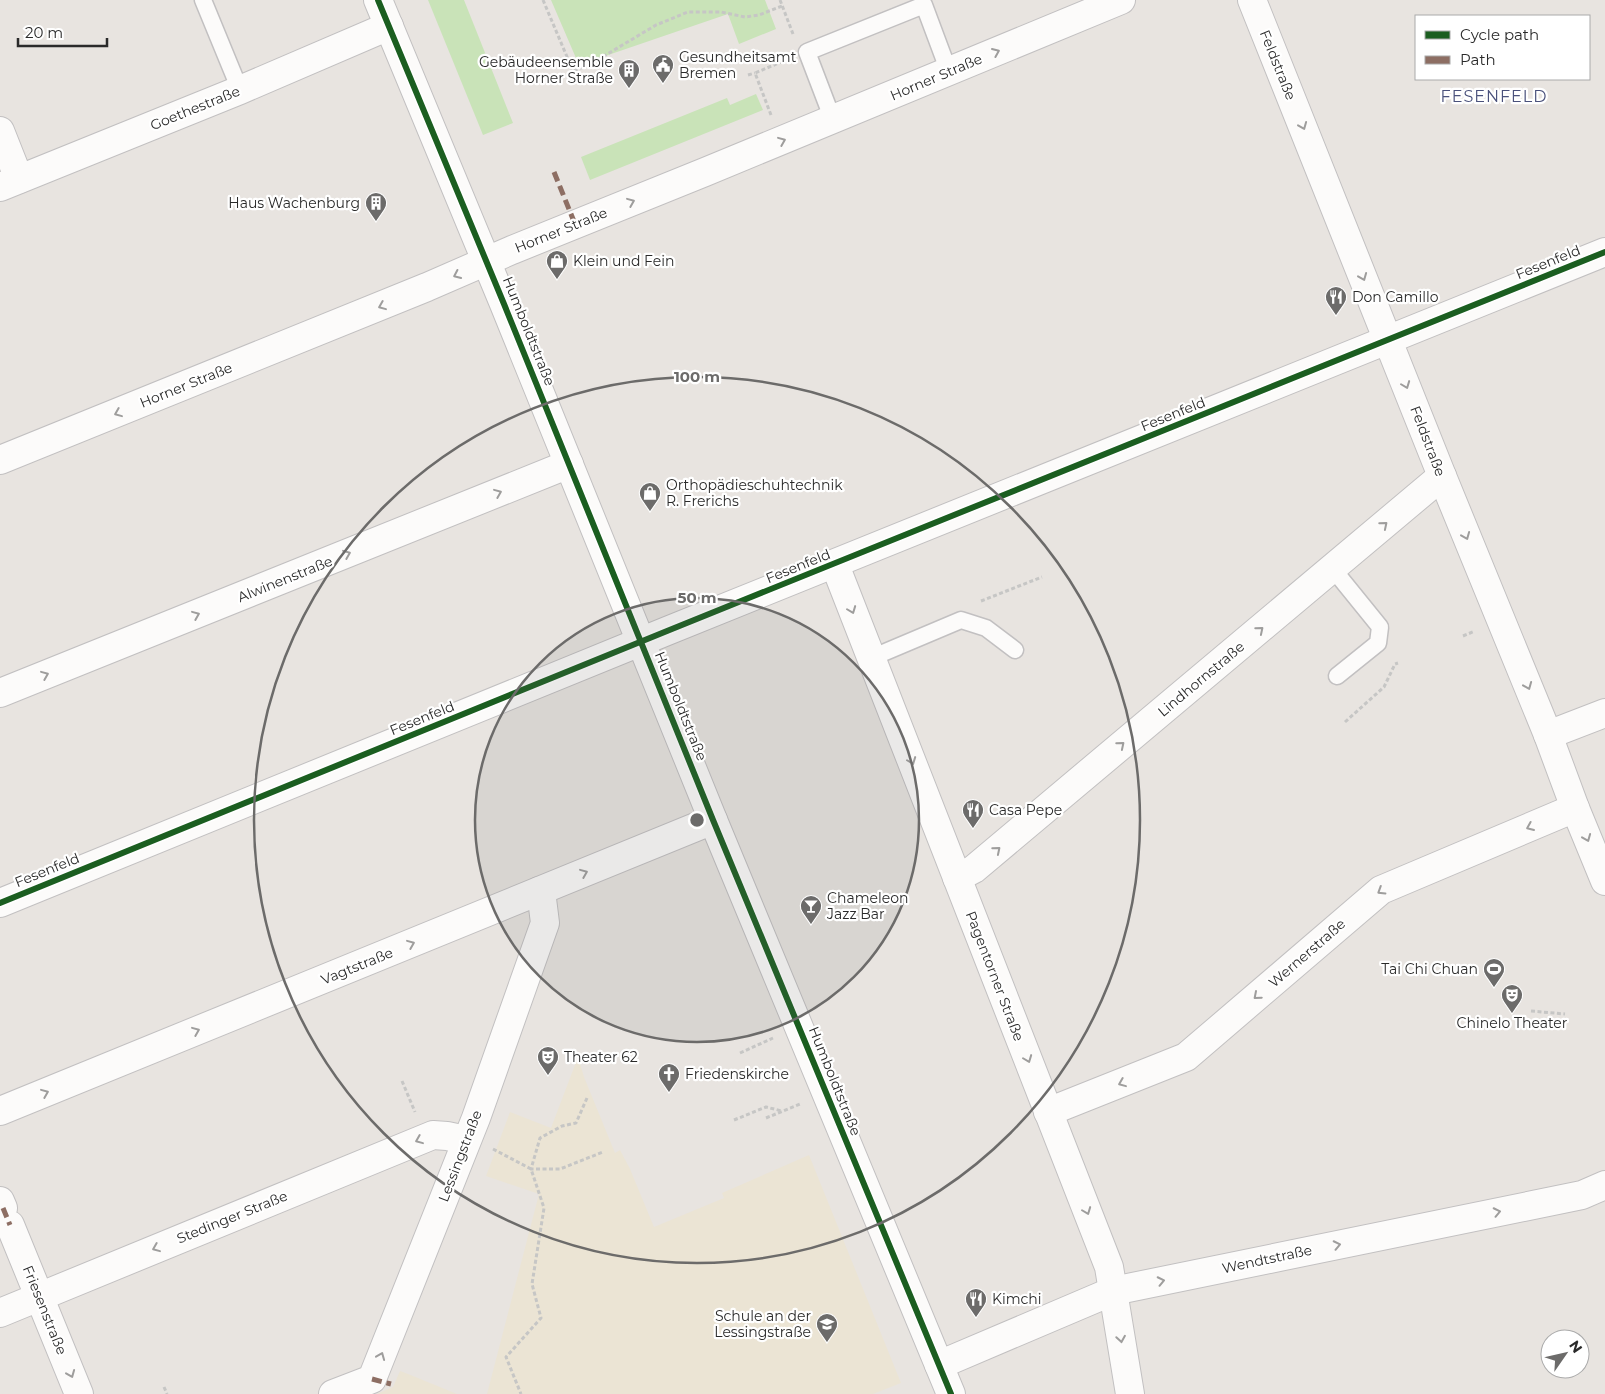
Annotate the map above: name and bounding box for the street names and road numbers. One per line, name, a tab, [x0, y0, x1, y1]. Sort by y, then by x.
street label: Feldstraße	[1256, 27, 1300, 103]
street label: Horner Straße	[887, 50, 985, 104]
street label: Goethestraße	[147, 82, 243, 134]
street label: Horner Straße	[512, 203, 610, 257]
street label: Fesenfeld	[1513, 241, 1583, 283]
street label: Humboldtstraße	[499, 274, 559, 388]
street label: Horner Straße	[137, 358, 235, 412]
street label: Fesenfeld	[1138, 393, 1208, 435]
street label: Feldstraße	[1406, 403, 1450, 479]
street label: Fesenfeld	[763, 545, 833, 587]
street label: Alwinenstraße	[235, 552, 335, 606]
street label: Lindhornstraße	[1154, 637, 1248, 721]
street label: Humboldtstraße	[651, 649, 711, 763]
street label: Fesenfeld	[387, 697, 457, 739]
street label: Fesenfeld	[12, 849, 82, 891]
street label: Pagentorner Straße	[962, 908, 1028, 1044]
street label: Wernerstraße	[1265, 915, 1349, 991]
street label: Vagtstraße	[318, 943, 396, 989]
street label: Humboldtstraße	[805, 1024, 865, 1138]
street label: Lessingstraße	[434, 1108, 486, 1204]
street label: Stedinger Straße	[174, 1187, 290, 1247]
street label: Wendtstraße	[1220, 1241, 1314, 1277]
street label: Friesenstraße	[19, 1263, 71, 1357]

